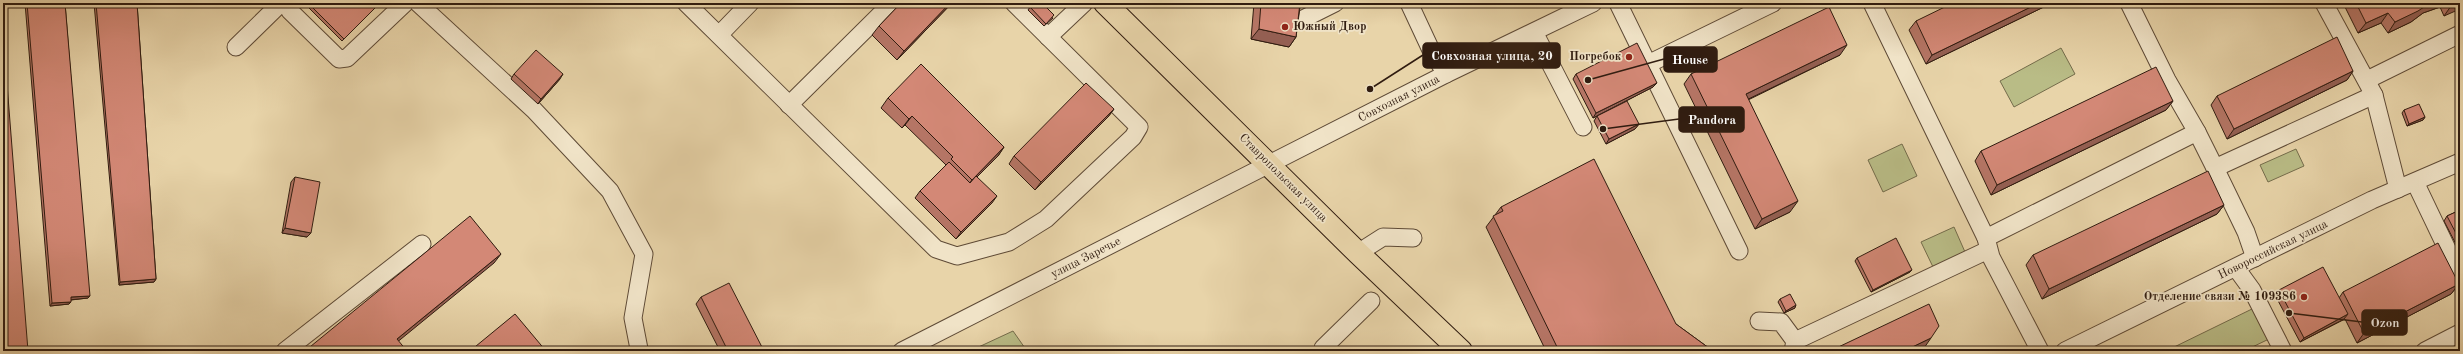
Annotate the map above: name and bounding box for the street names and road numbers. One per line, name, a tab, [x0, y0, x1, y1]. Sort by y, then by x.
street label: Совхозная улица	[1356, 73, 1442, 125]
street label: Ставропольская улица	[1237, 132, 1329, 224]
street label: Новороссийская улица	[2216, 218, 2330, 282]
street label: улица Заречье	[1049, 235, 1123, 281]

